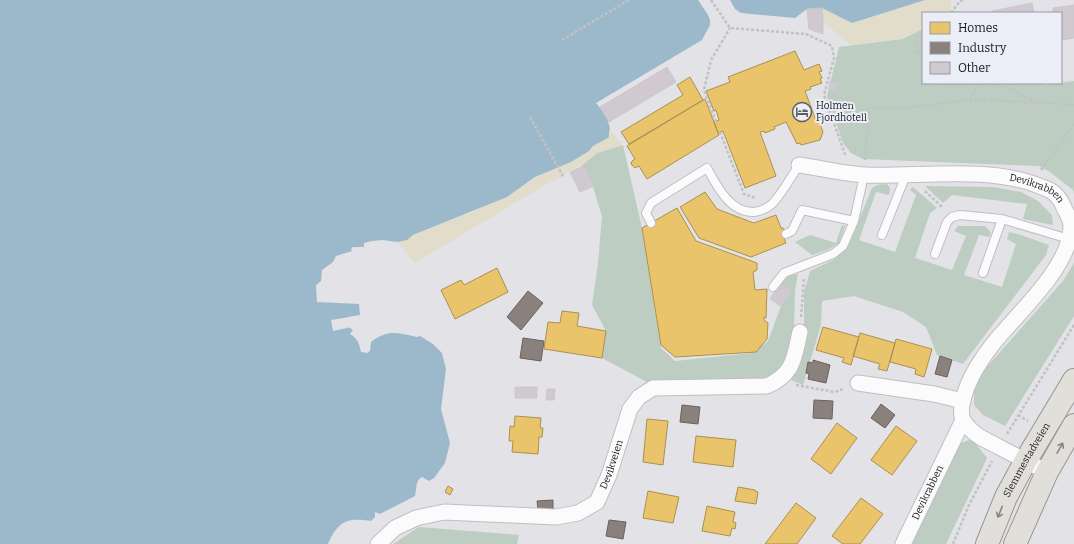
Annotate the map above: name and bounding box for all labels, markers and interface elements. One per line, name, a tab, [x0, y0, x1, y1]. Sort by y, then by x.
legend	[922, 12, 1062, 84]
text: Homes	[958, 21, 998, 35]
text: Industry	[958, 41, 1007, 55]
text: Other	[958, 61, 991, 75]
place label: Holmen Fjordhotell	[816, 100, 867, 124]
hotel icon: Holmen Fjordhotell	[791, 101, 813, 123]
street label: Devikrabben	[1008, 172, 1067, 206]
street label: Slemmestadveien	[1001, 420, 1053, 500]
street label: Devikveien	[597, 438, 626, 491]
one-way arrow	[1057, 442, 1065, 454]
street label: Devikrabben	[910, 463, 946, 522]
one-way arrow	[996, 505, 1003, 517]

